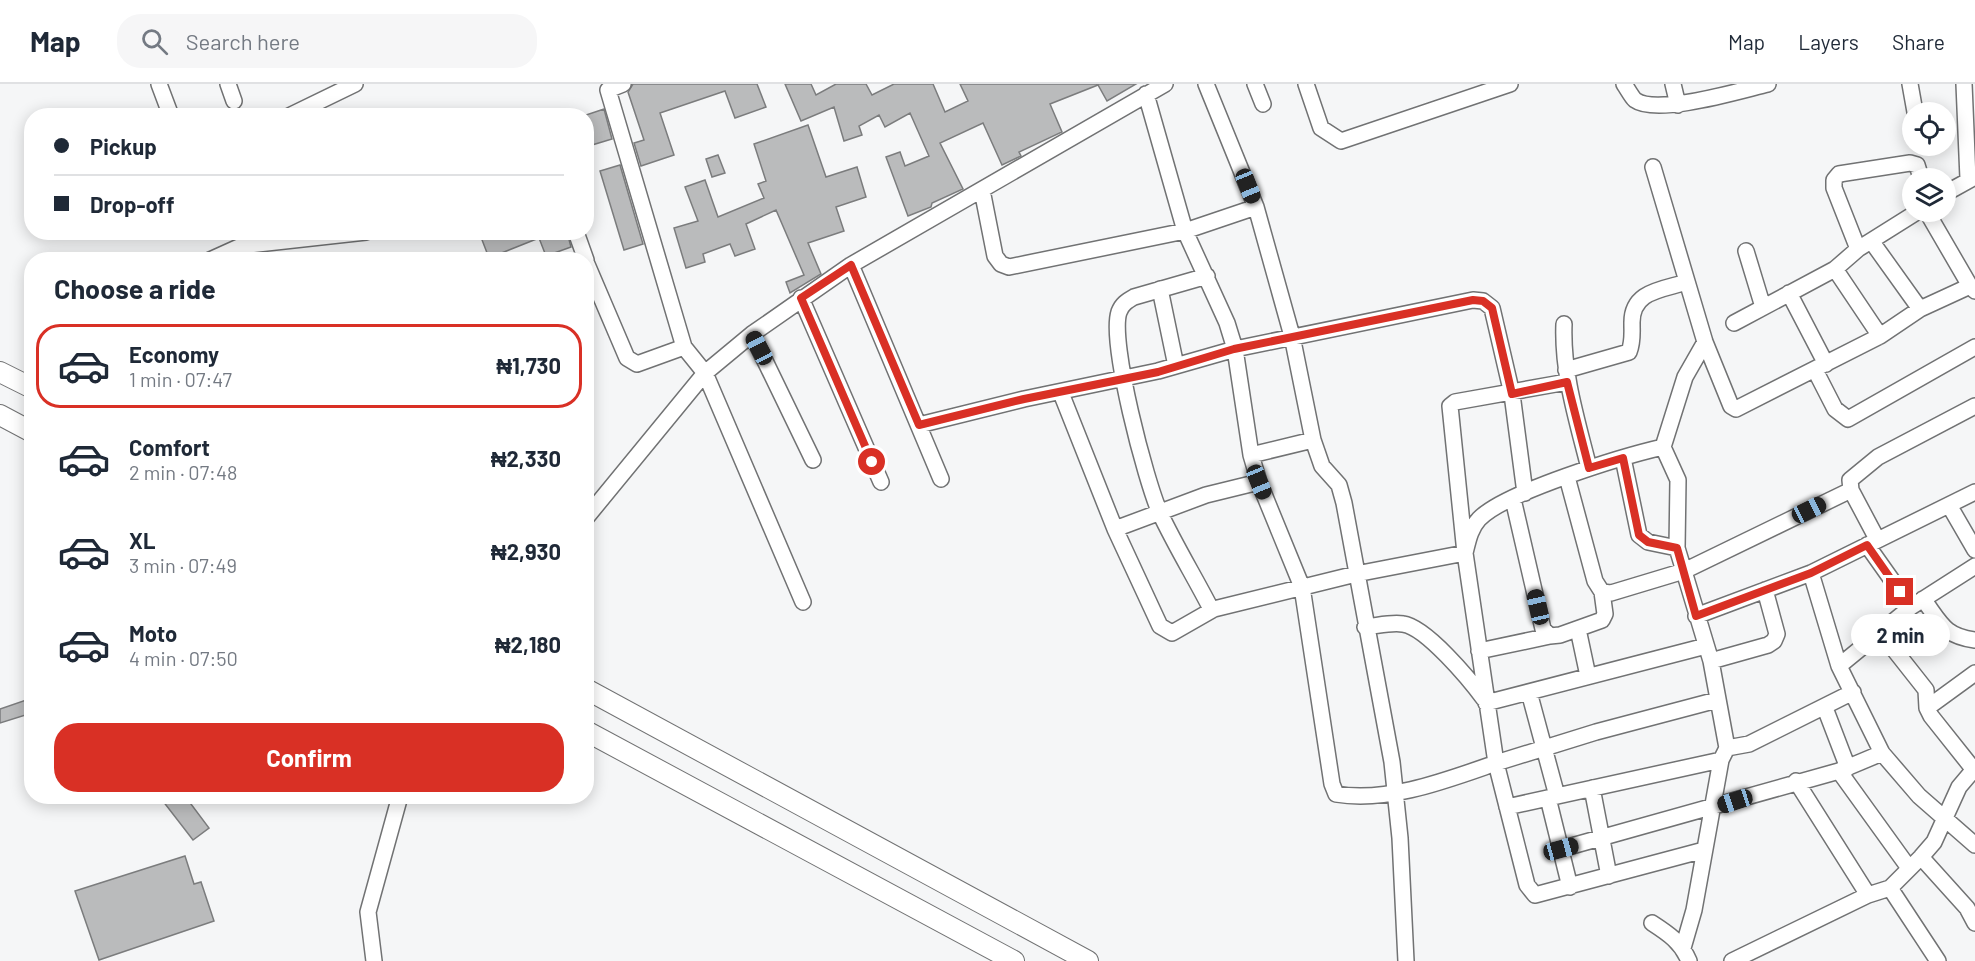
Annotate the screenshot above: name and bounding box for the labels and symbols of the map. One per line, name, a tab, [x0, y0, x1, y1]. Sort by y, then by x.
car	[1233, 166, 1263, 206]
car	[743, 328, 775, 368]
route start	[858, 448, 885, 475]
car	[1244, 462, 1274, 502]
car	[1789, 494, 1829, 526]
route end	[1886, 578, 1913, 605]
car	[1525, 587, 1551, 627]
callout: 2 min	[1850, 613, 1950, 655]
car	[1715, 787, 1755, 815]
car	[1541, 836, 1581, 862]

